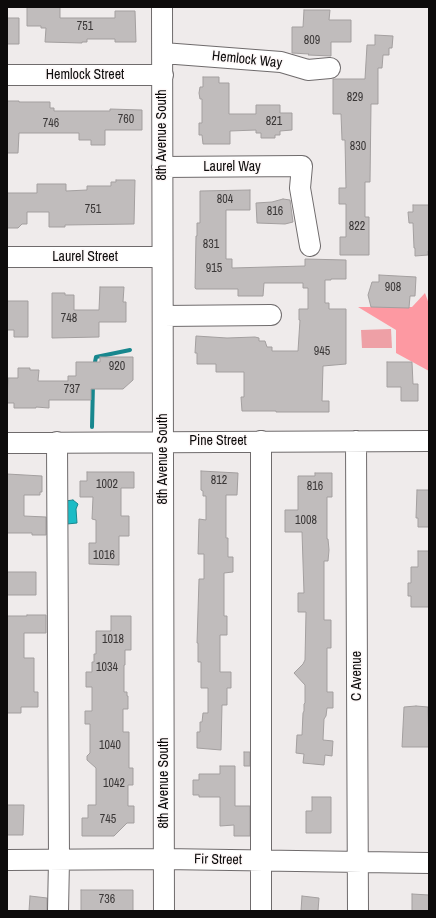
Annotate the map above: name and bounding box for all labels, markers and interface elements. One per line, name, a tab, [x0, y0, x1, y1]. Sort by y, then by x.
house number: 751	[77, 20, 93, 34]
house number: 809	[304, 34, 320, 48]
street label: Hemlock Way	[211, 48, 283, 72]
street label: Hemlock Street	[46, 67, 124, 83]
street label: 8th Avenue South	[154, 89, 170, 181]
house number: 829	[347, 91, 363, 105]
house number: 760	[118, 113, 134, 127]
house number: 821	[266, 115, 282, 129]
house number: 746	[43, 117, 59, 131]
house number: 830	[350, 140, 366, 154]
street label: Laurel Way	[203, 159, 261, 175]
house number: 804	[217, 193, 233, 207]
house number: 751	[85, 203, 101, 217]
house number: 816	[267, 205, 283, 219]
house number: 822	[349, 220, 365, 234]
house number: 831	[203, 238, 219, 252]
street label: Laurel Street	[52, 249, 118, 265]
house number: 915	[206, 262, 222, 276]
house number: 908	[385, 281, 401, 295]
house number: 748	[61, 312, 77, 326]
house number: 945	[314, 345, 330, 359]
house number: 920	[109, 360, 125, 374]
house number: 737	[64, 383, 80, 397]
street label: 8th Avenue South	[155, 413, 171, 505]
street label: Pine Street	[189, 433, 247, 449]
house number: 812	[211, 474, 227, 488]
house number: 1002	[96, 478, 118, 492]
house number: 816	[307, 480, 323, 494]
house number: 1008	[295, 514, 317, 528]
house number: 1016	[93, 549, 115, 563]
house number: 1018	[102, 633, 124, 647]
street label: C Avenue	[349, 651, 365, 701]
house number: 1034	[96, 661, 118, 675]
street label: 8th Avenue South	[156, 737, 172, 829]
house number: 1040	[99, 739, 121, 753]
house number: 1042	[103, 777, 125, 791]
house number: 745	[100, 813, 116, 827]
street label: Fir Street	[194, 851, 242, 869]
house number: 736	[99, 893, 115, 907]

